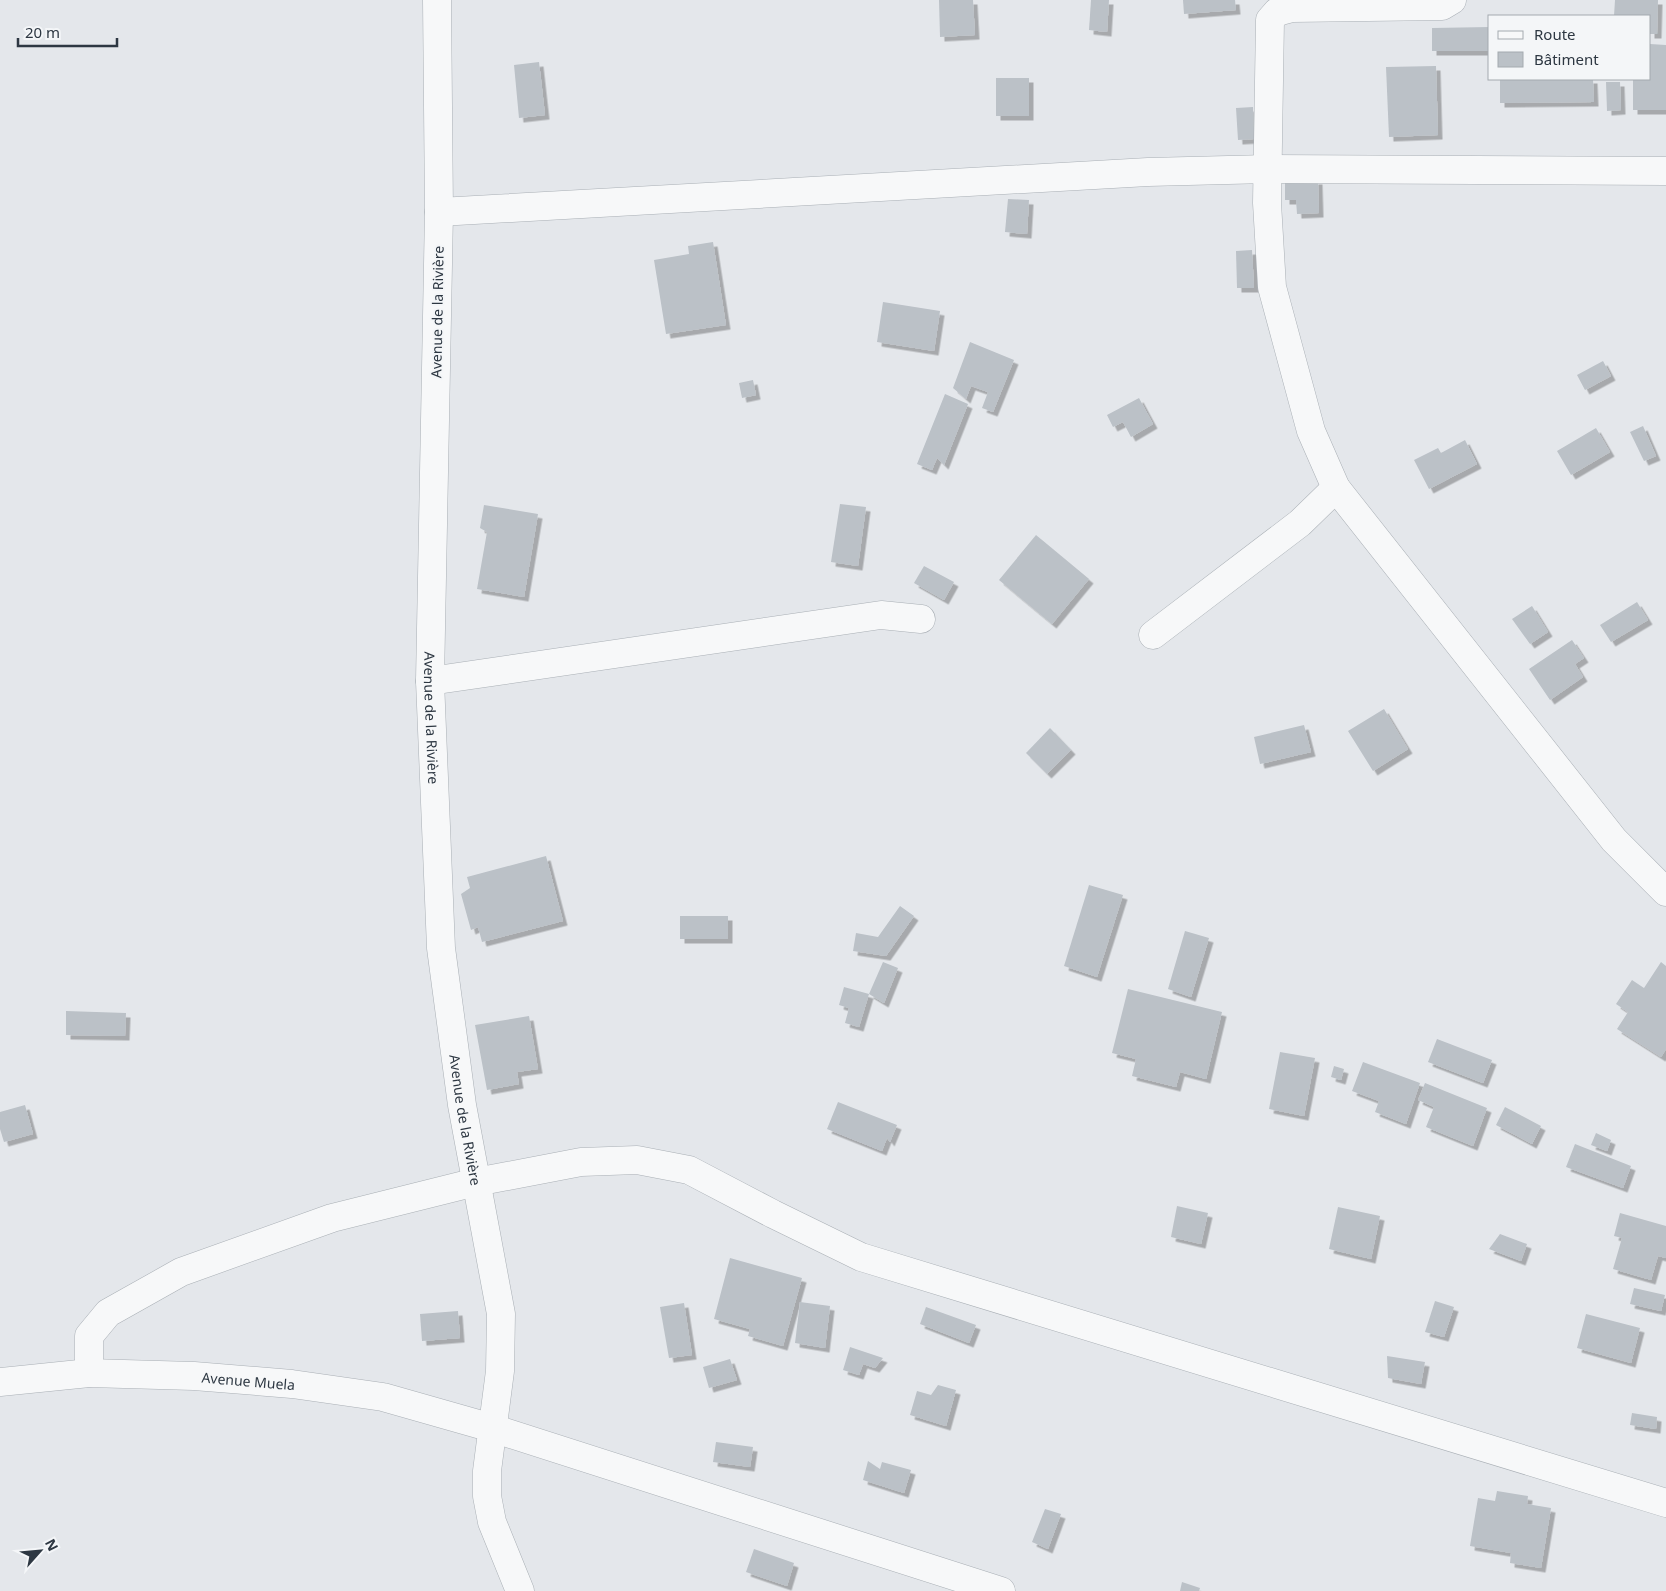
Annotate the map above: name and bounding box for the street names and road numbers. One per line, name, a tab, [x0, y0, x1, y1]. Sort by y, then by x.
street label: Avenue de la Rivière	[426, 246, 448, 378]
street label: Avenue de la Rivière	[420, 651, 444, 785]
street label: Avenue de la Rivière	[446, 1053, 486, 1187]
street label: Avenue Muela	[201, 1367, 296, 1394]

